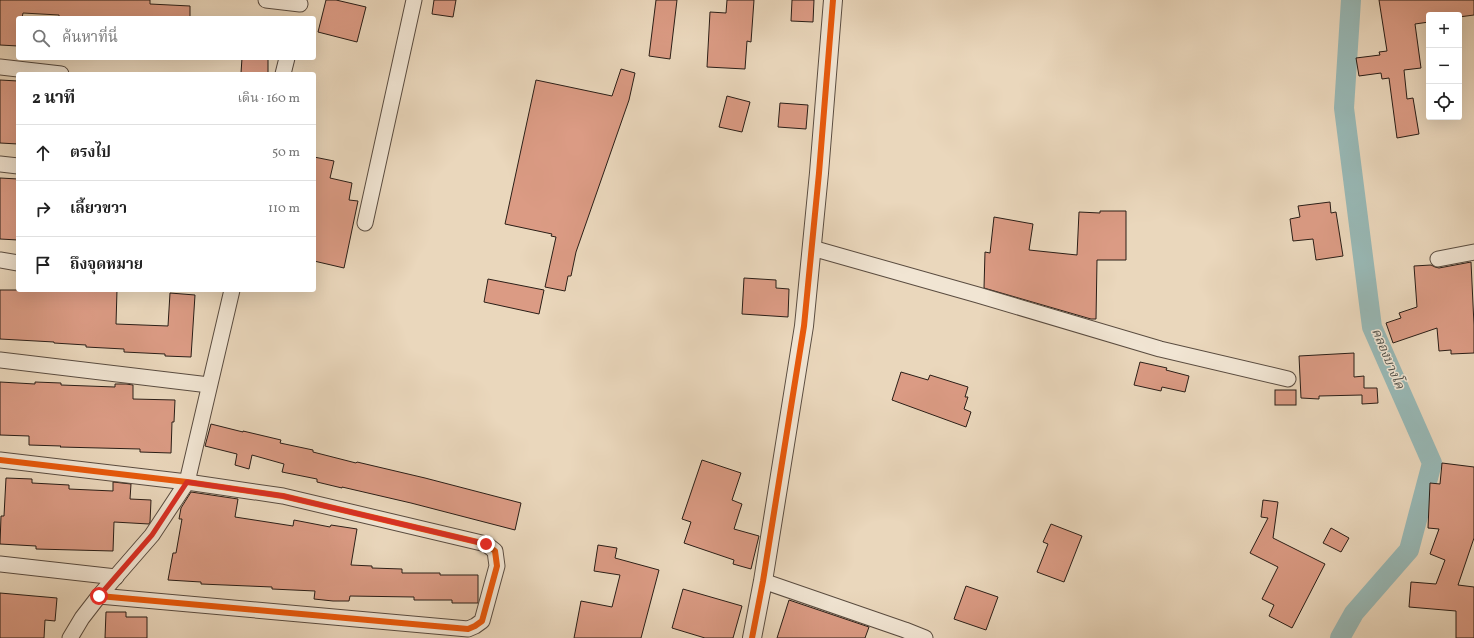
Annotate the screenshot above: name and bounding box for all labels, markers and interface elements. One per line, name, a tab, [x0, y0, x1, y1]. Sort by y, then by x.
map controls	[1426, 12, 1462, 120]
button: +	[1426, 12, 1462, 48]
search box	[16, 16, 316, 60]
icon: search	[30, 27, 52, 49]
text: ค้นหาที่นี่	[62, 28, 118, 49]
button: −	[1426, 48, 1462, 84]
button: locate	[1426, 84, 1462, 120]
text: 2 นาที	[32, 87, 75, 110]
text: เดิน · 160 m	[237, 90, 300, 108]
icon: ahead	[32, 142, 54, 164]
text: ตรงไป	[70, 143, 111, 164]
text: 50 m	[272, 144, 300, 162]
icon: right	[32, 198, 54, 220]
text: เลี้ยวขวา	[70, 199, 127, 220]
text: 110 m	[268, 200, 300, 218]
icon: arrive	[32, 254, 54, 276]
text: ถึงจุดหมาย	[70, 255, 143, 276]
water label: คลองบางโค	[1366, 325, 1410, 393]
route end	[477, 535, 495, 553]
route start	[90, 587, 108, 605]

